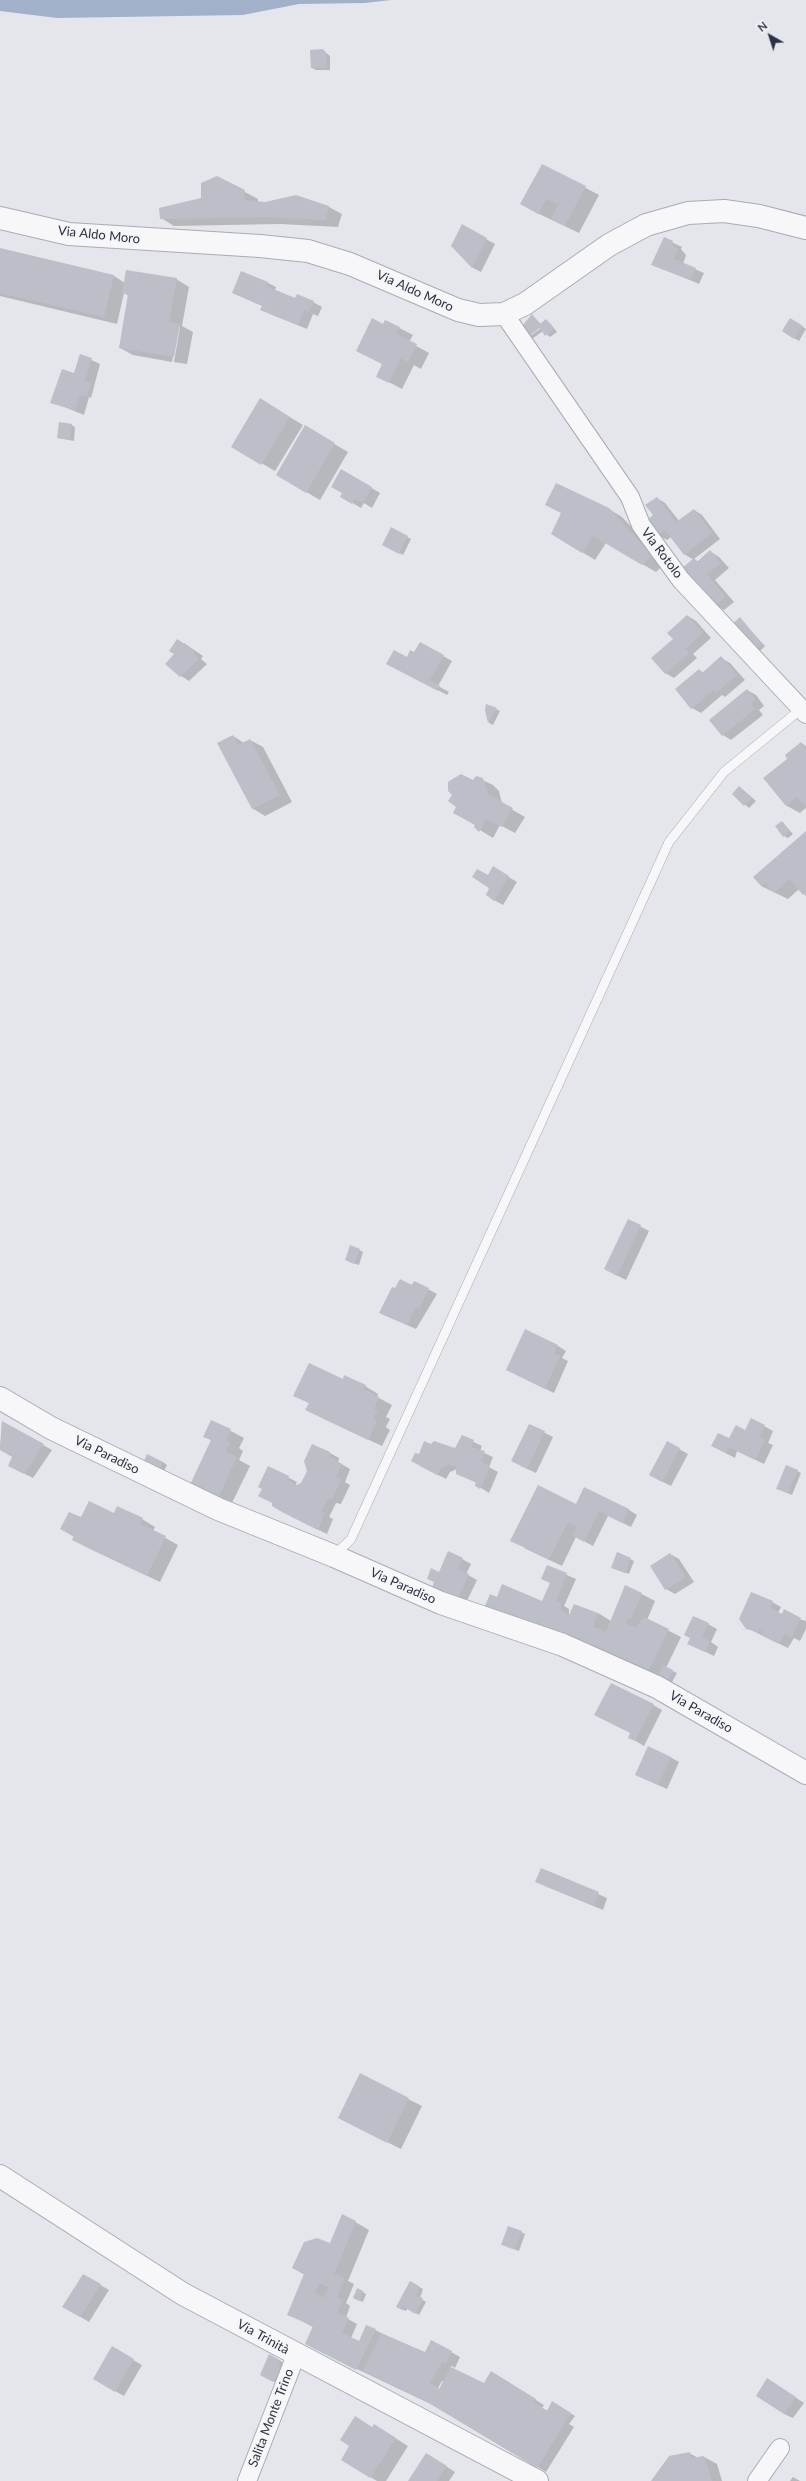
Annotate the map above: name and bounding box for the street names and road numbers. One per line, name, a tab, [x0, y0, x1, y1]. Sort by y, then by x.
street label: Via Aldo Moro	[57, 223, 141, 247]
street label: Via Aldo Moro	[374, 267, 456, 315]
street label: Via Rotolo	[638, 525, 686, 581]
street label: Via Paradiso	[72, 1433, 142, 1477]
street label: Via Paradiso	[368, 1565, 438, 1607]
street label: Via Paradiso	[667, 1688, 735, 1736]
street label: Via Trinità	[234, 2316, 292, 2358]
street label: Salita Monte Trino	[245, 2367, 297, 2469]

